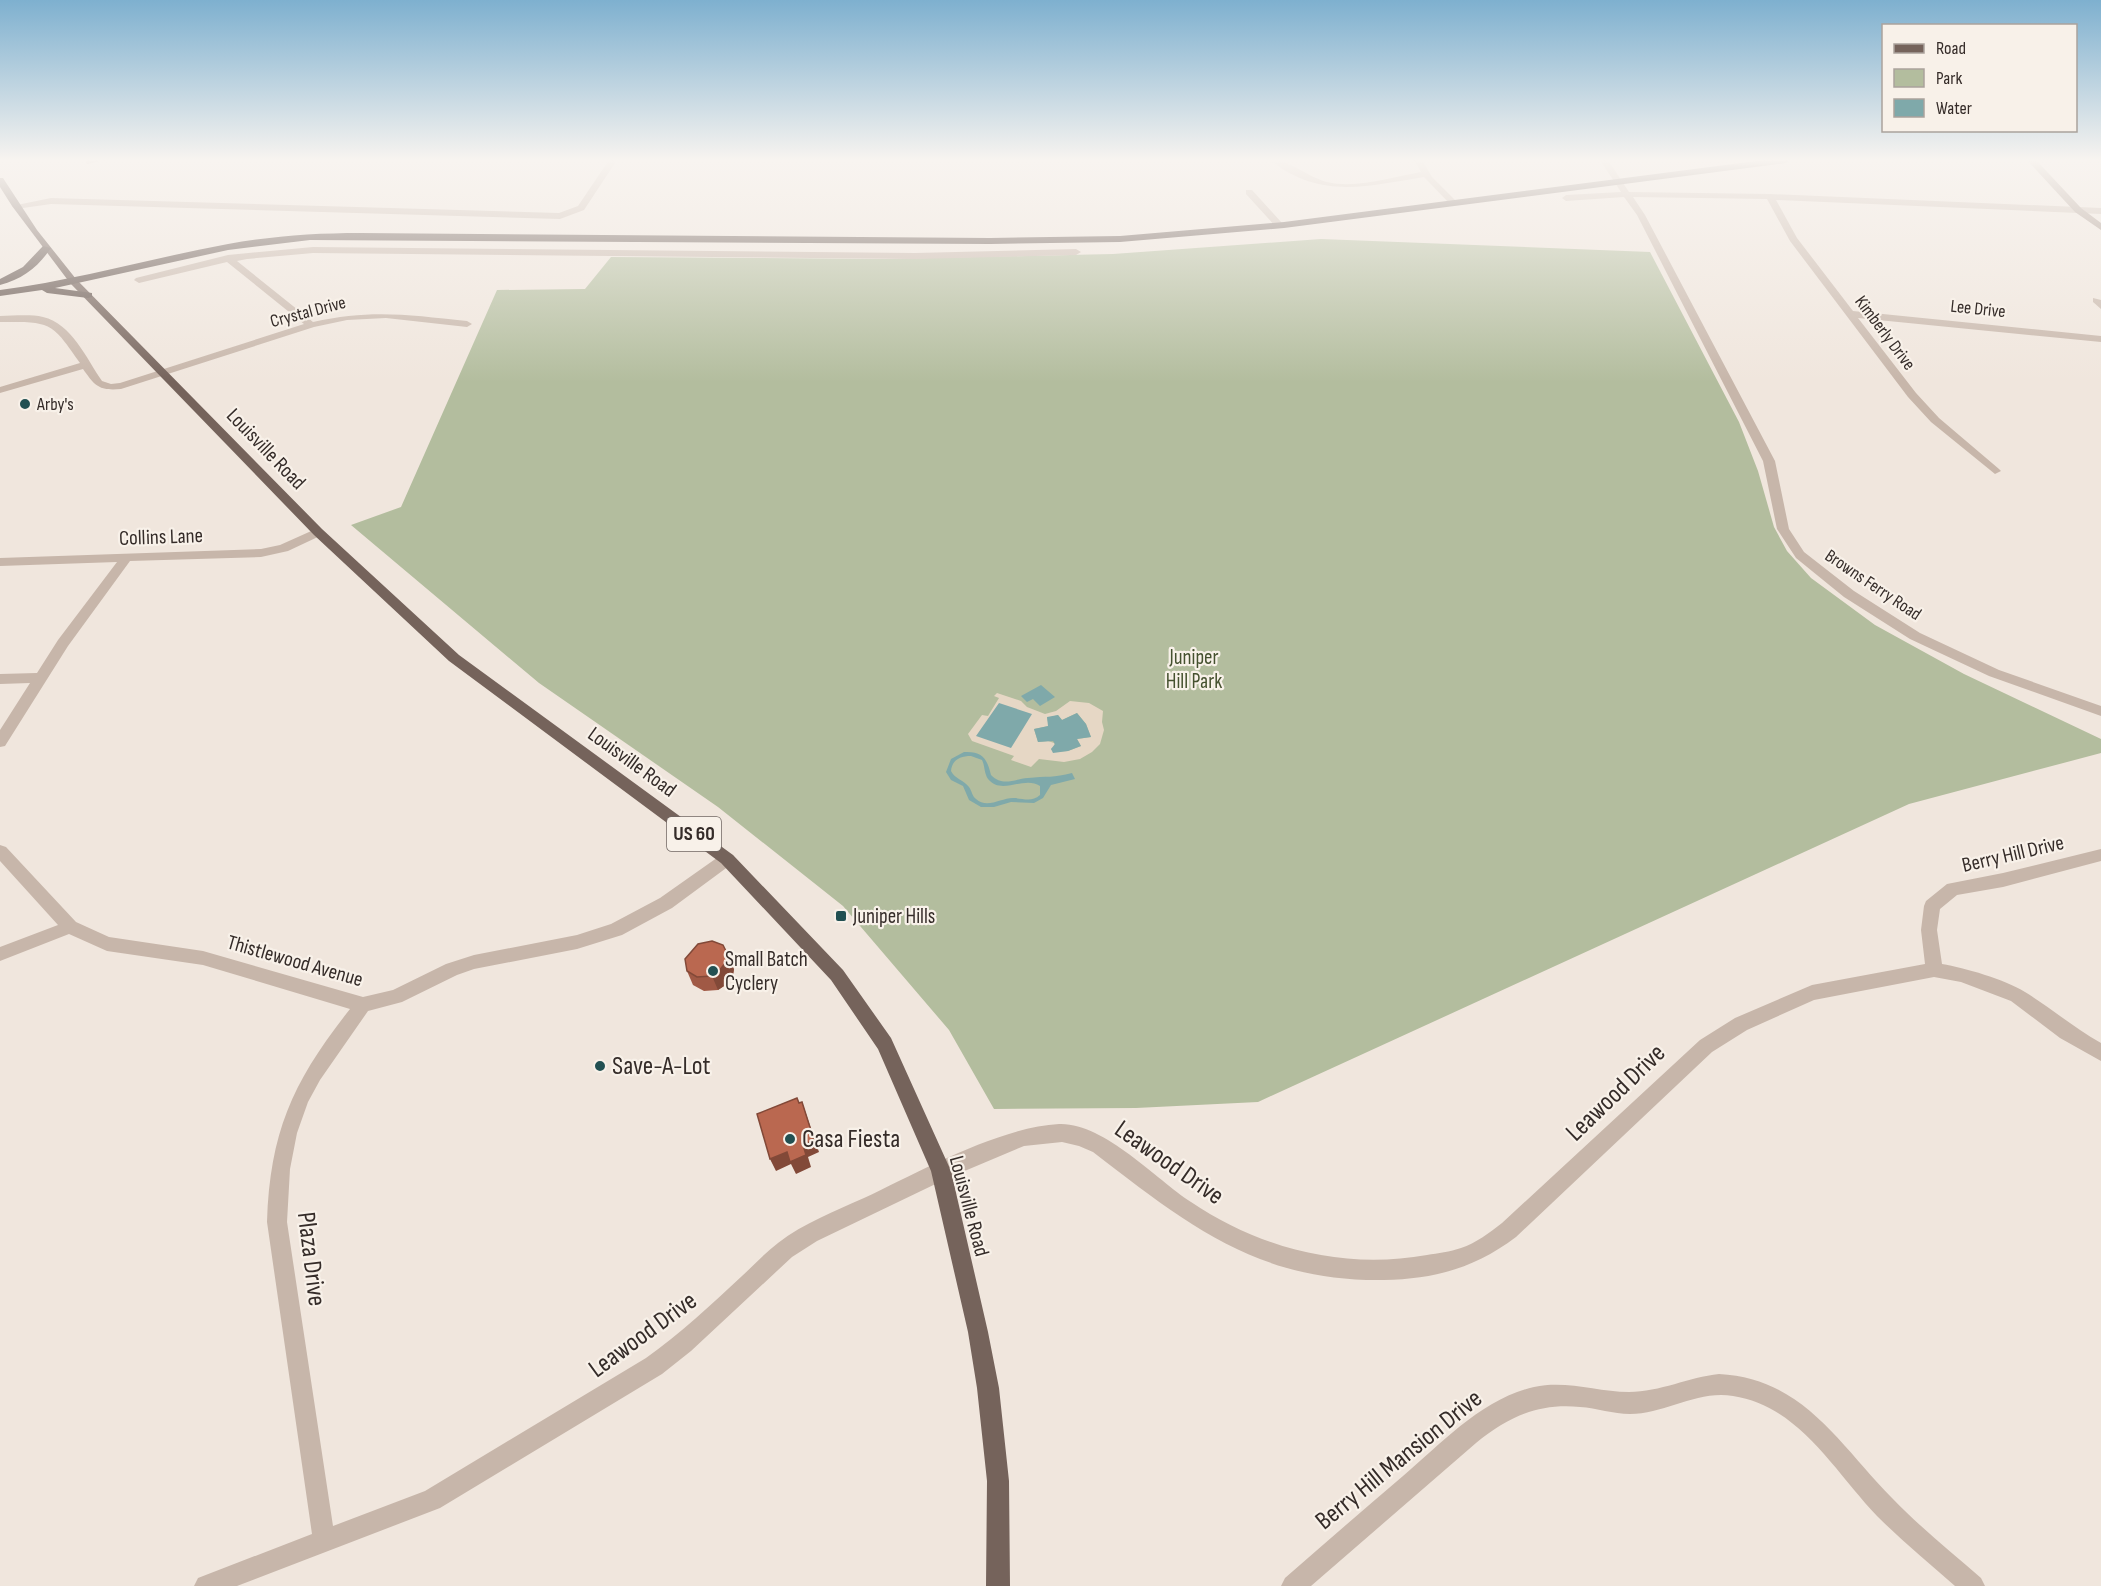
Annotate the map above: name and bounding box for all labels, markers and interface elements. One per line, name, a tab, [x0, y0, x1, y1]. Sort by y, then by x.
legend	[1882, 24, 2077, 132]
text: Road	[1936, 38, 1966, 59]
text: Park	[1936, 68, 1962, 89]
text: Water	[1936, 98, 1972, 119]
street label: Crystal Drive	[268, 292, 348, 332]
street label: Kimberly Drive	[1850, 292, 1920, 374]
street label: Lee Drive	[1949, 296, 2007, 322]
place label: Arby's	[36, 394, 74, 415]
marker: Arby's	[18, 397, 32, 411]
street label: Louisville Road	[221, 403, 311, 495]
street label: Collins Lane	[119, 523, 203, 551]
street label: Browns Ferry Road	[1821, 545, 1925, 625]
park label: Juniper Hill Park	[1166, 645, 1222, 694]
street label: Louisville Road	[583, 722, 681, 802]
road number: US 60	[667, 817, 721, 851]
street label: Berry Hill Drive	[1960, 830, 2066, 878]
place label: Juniper Hills	[852, 904, 935, 929]
marker: Juniper Hills	[834, 909, 848, 923]
street label: Thistlewood Avenue	[224, 930, 366, 992]
place label: Small Batch Cyclery	[725, 947, 808, 996]
marker: Small Batch Cyclery	[706, 964, 720, 978]
street label: Leawood Drive	[1560, 1038, 1672, 1148]
place label: Save-A-Lot	[612, 1051, 711, 1082]
marker: Save-A-Lot	[593, 1059, 607, 1073]
street label: Leawood Drive	[1108, 1114, 1230, 1212]
place label: Casa Fiesta	[802, 1124, 900, 1155]
marker: Casa Fiesta	[783, 1132, 797, 1146]
street label: Louisville Road	[944, 1153, 994, 1259]
street label: Plaza Drive	[290, 1210, 332, 1308]
street label: Leawood Drive	[583, 1285, 703, 1385]
street label: Berry Hill Mansion Drive	[1309, 1383, 1489, 1537]

